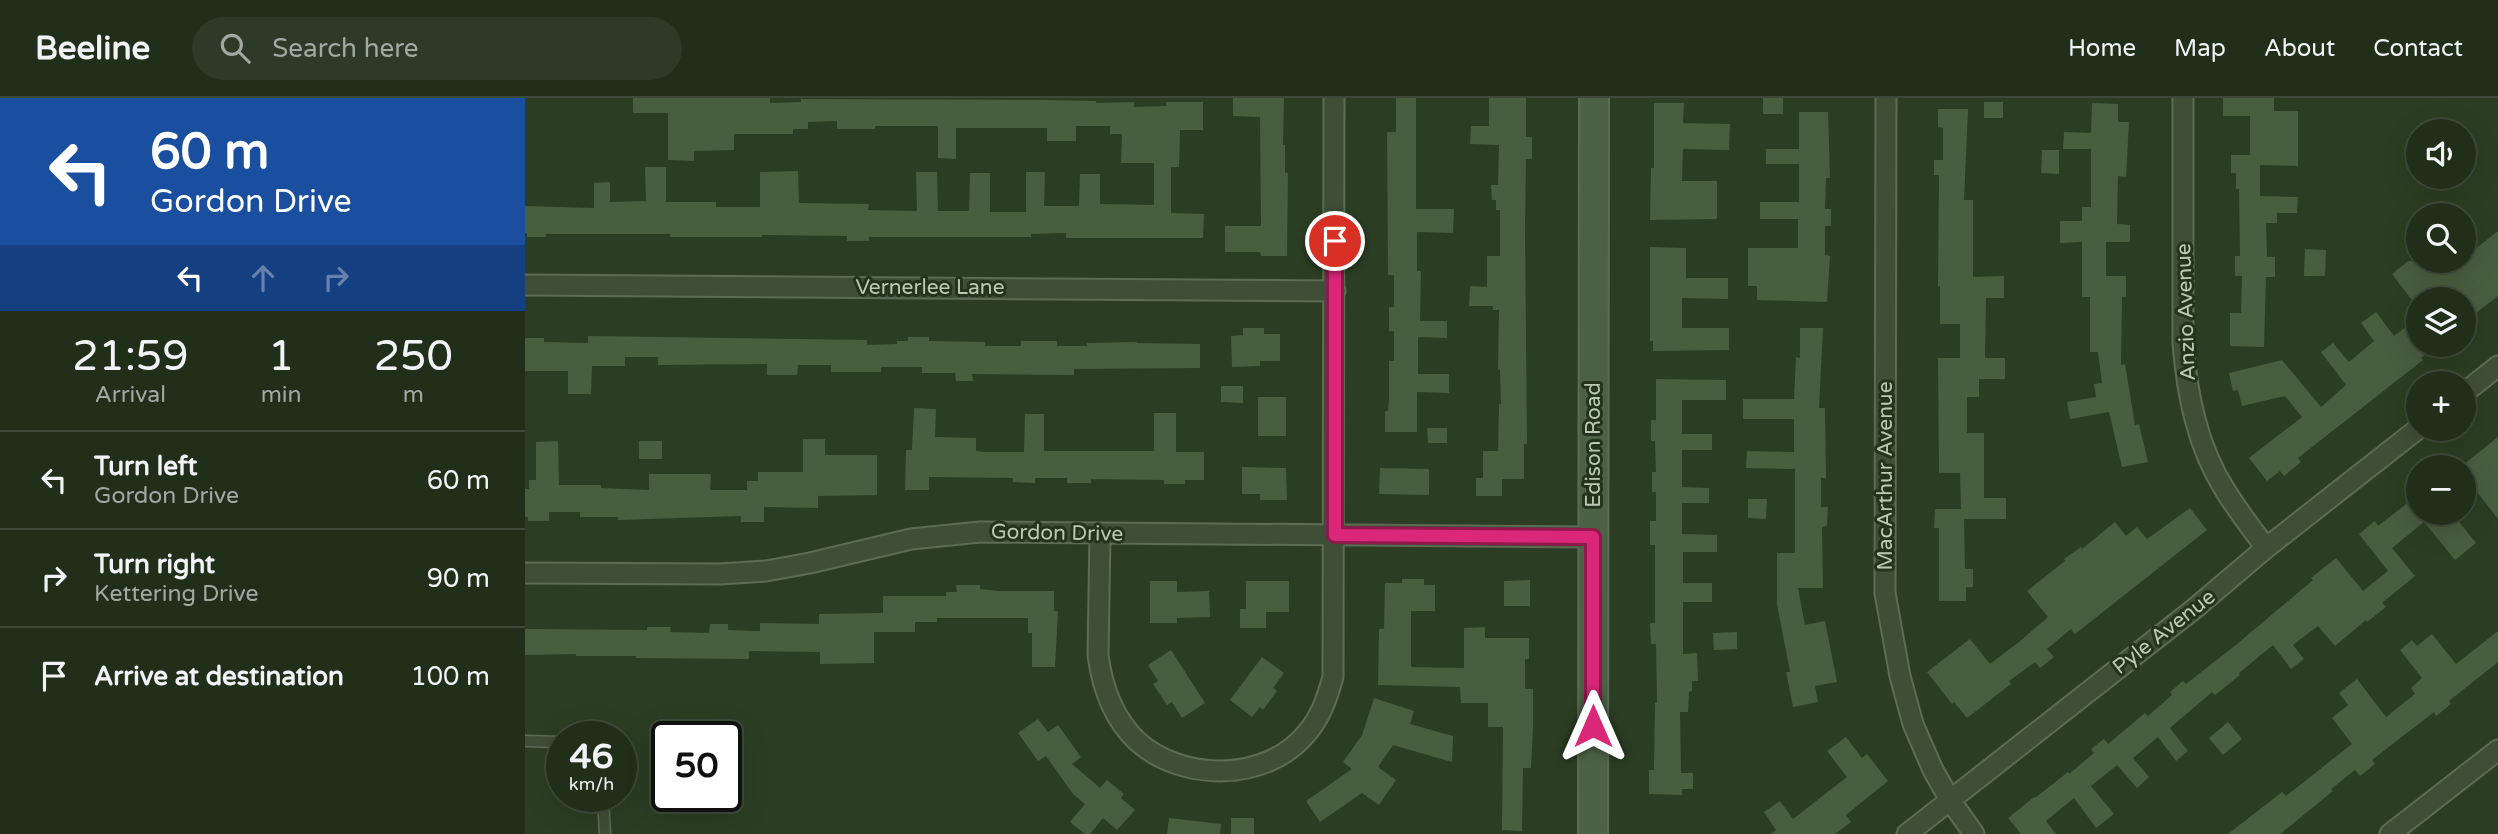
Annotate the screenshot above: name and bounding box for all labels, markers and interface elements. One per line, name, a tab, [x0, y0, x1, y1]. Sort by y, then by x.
search box	[192, 17, 682, 80]
text: Beeline	[35, 29, 150, 68]
icon: search	[216, 29, 254, 67]
text: Search here	[272, 33, 418, 64]
text: Home	[2068, 34, 2136, 63]
text: Map	[2174, 34, 2226, 63]
text: About	[2264, 34, 2335, 63]
text: Contact	[2373, 34, 2463, 63]
map controls	[2406, 119, 2476, 525]
button: sound	[2406, 119, 2476, 189]
text: 60 m	[150, 123, 269, 182]
icon: left	[35, 126, 126, 217]
text: Gordon Drive	[150, 183, 352, 221]
button: search	[2406, 203, 2476, 273]
pin	[1305, 211, 1365, 271]
icon: arrive	[1316, 222, 1354, 260]
street label: Anzio Avenue	[2171, 243, 2201, 381]
icon: left	[171, 259, 209, 297]
icon: ahead	[244, 259, 282, 297]
icon: right	[317, 259, 355, 297]
street label: Vernerlee Lane	[855, 275, 1005, 300]
button: layers	[2406, 287, 2476, 357]
text: 21:59	[72, 331, 189, 382]
text: 1	[268, 331, 294, 382]
text: 250	[374, 331, 453, 382]
button: +	[2406, 371, 2476, 441]
text: Arrival	[95, 381, 166, 409]
text: min	[261, 381, 302, 409]
text: m	[403, 381, 424, 409]
street label: MacArthur Avenue	[1873, 381, 1898, 571]
street label: Edison Road	[1581, 382, 1606, 508]
text: Turn left	[94, 451, 197, 482]
button: −	[2406, 455, 2476, 525]
icon: left	[35, 461, 73, 499]
text: 60 m	[427, 465, 490, 496]
text: Gordon Drive	[94, 482, 239, 510]
street label: Gordon Drive	[991, 519, 1124, 547]
text: Turn right	[94, 549, 215, 580]
icon: right	[35, 559, 73, 597]
text: 90 m	[427, 563, 490, 594]
text: Kettering Drive	[94, 580, 259, 608]
street label: Pyle Avenue	[2108, 584, 2220, 680]
icon: arrive	[35, 657, 73, 695]
text: Arrive at destination	[94, 661, 344, 692]
text: 100 m	[410, 661, 490, 692]
position arrow	[1556, 689, 1630, 763]
speed limit sign: 50	[651, 721, 742, 812]
text: 46	[570, 736, 613, 778]
text: km/h	[569, 773, 614, 795]

